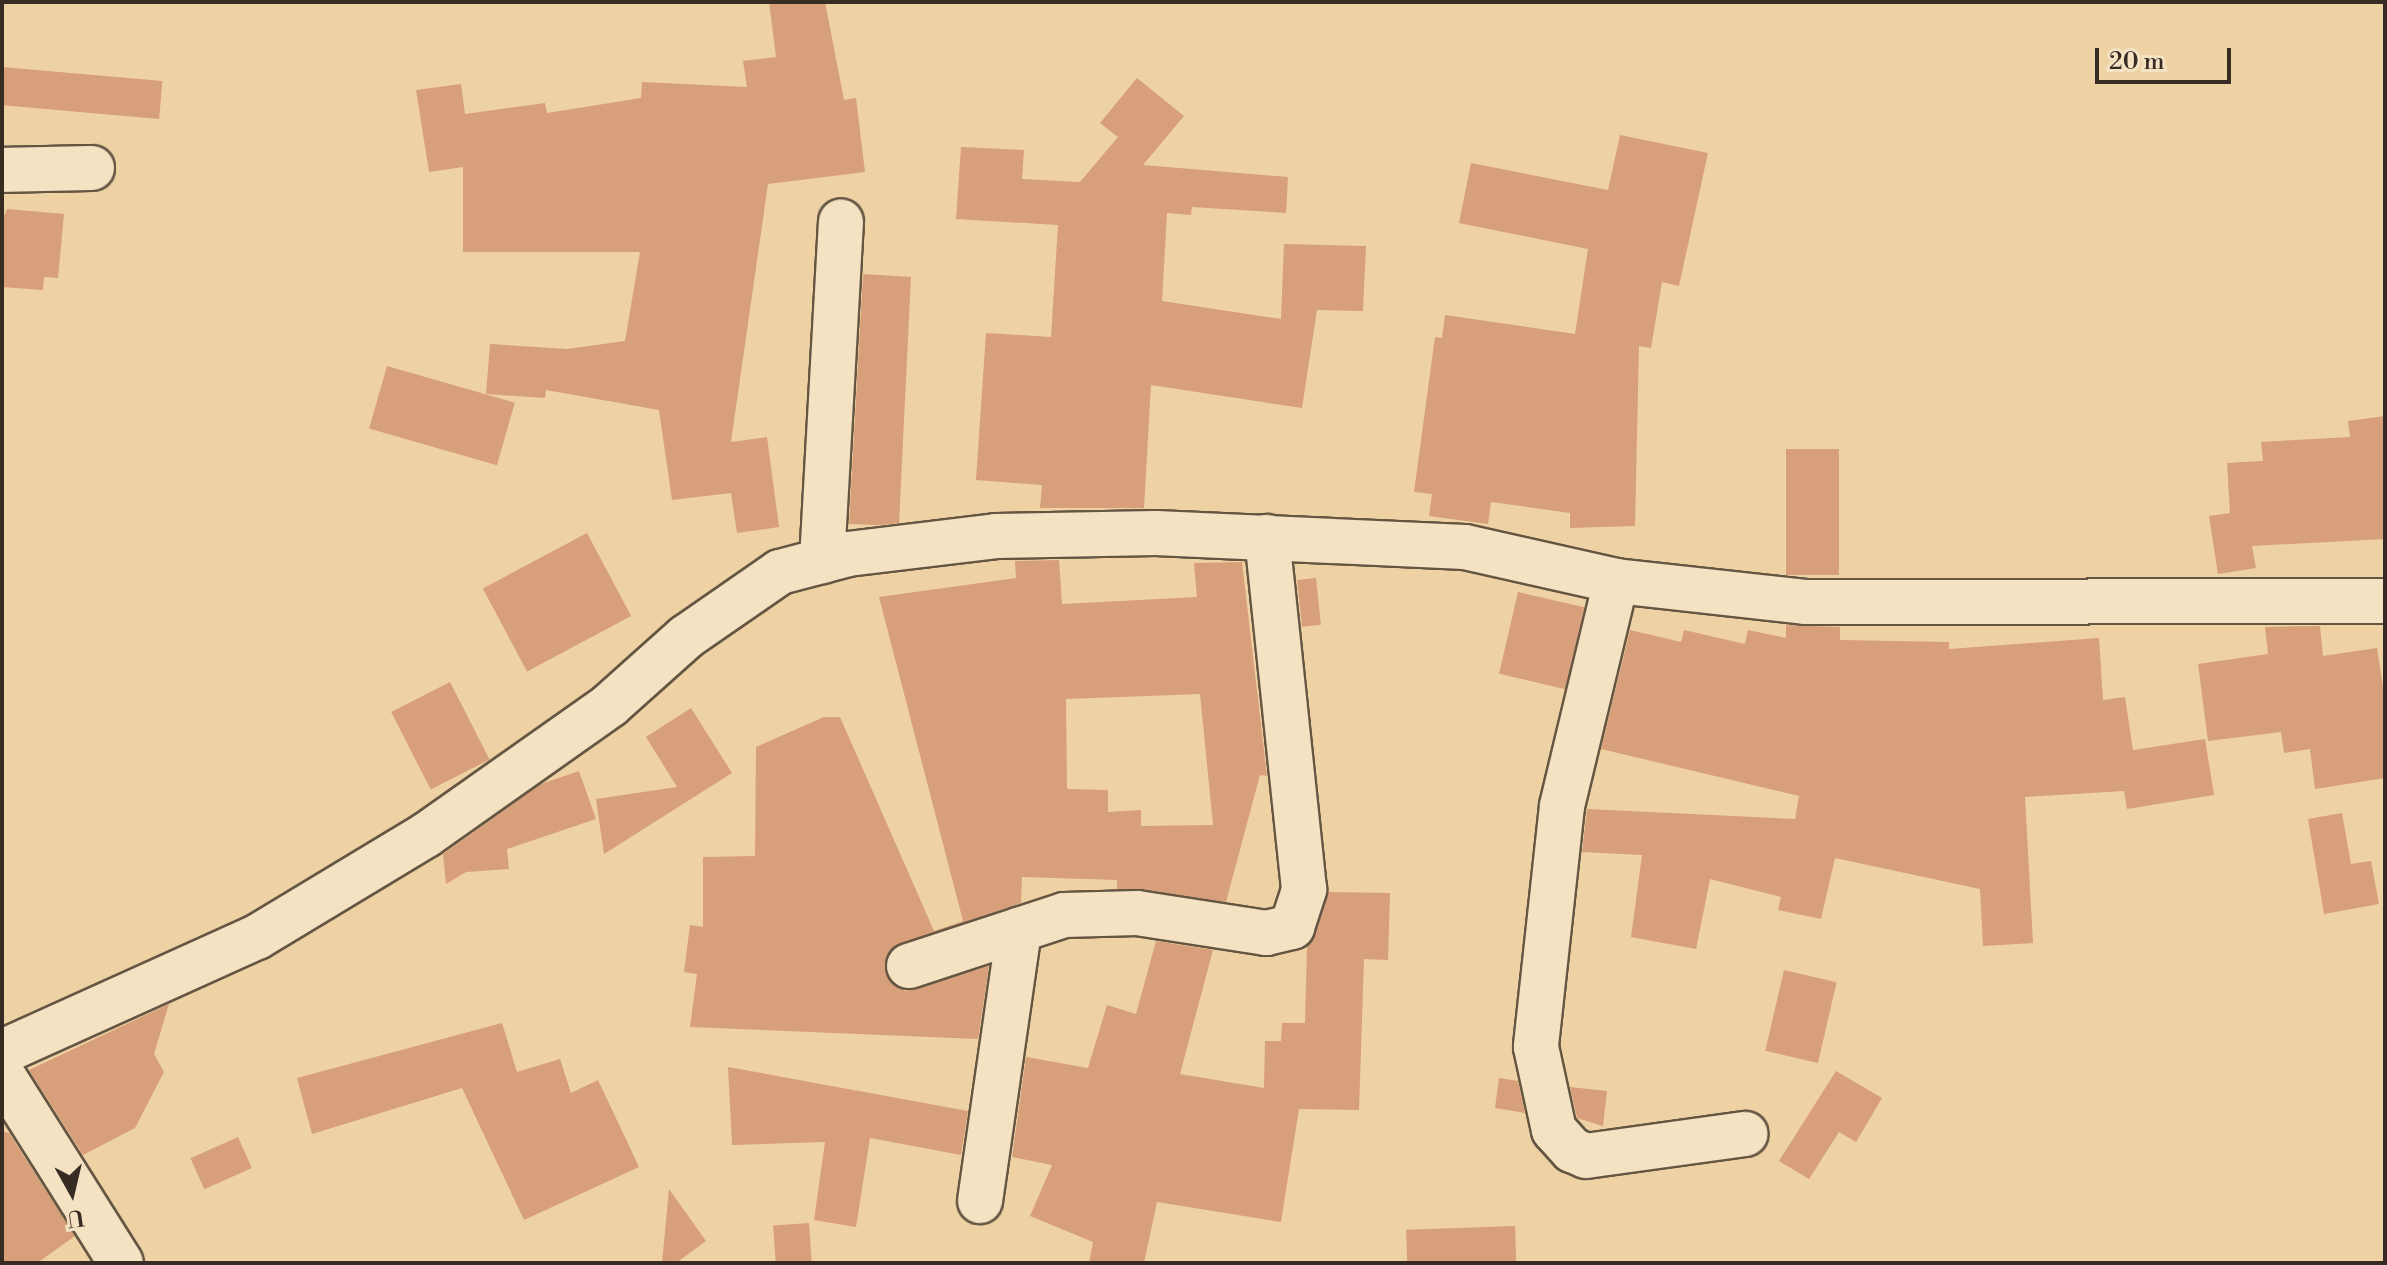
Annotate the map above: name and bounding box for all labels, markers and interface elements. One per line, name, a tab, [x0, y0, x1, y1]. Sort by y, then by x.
scale bar	[2099, 32, 2235, 82]
text: 20 m	[2109, 47, 2165, 77]
north arrow	[32, 1153, 112, 1233]
text: U	[65, 1203, 86, 1232]

